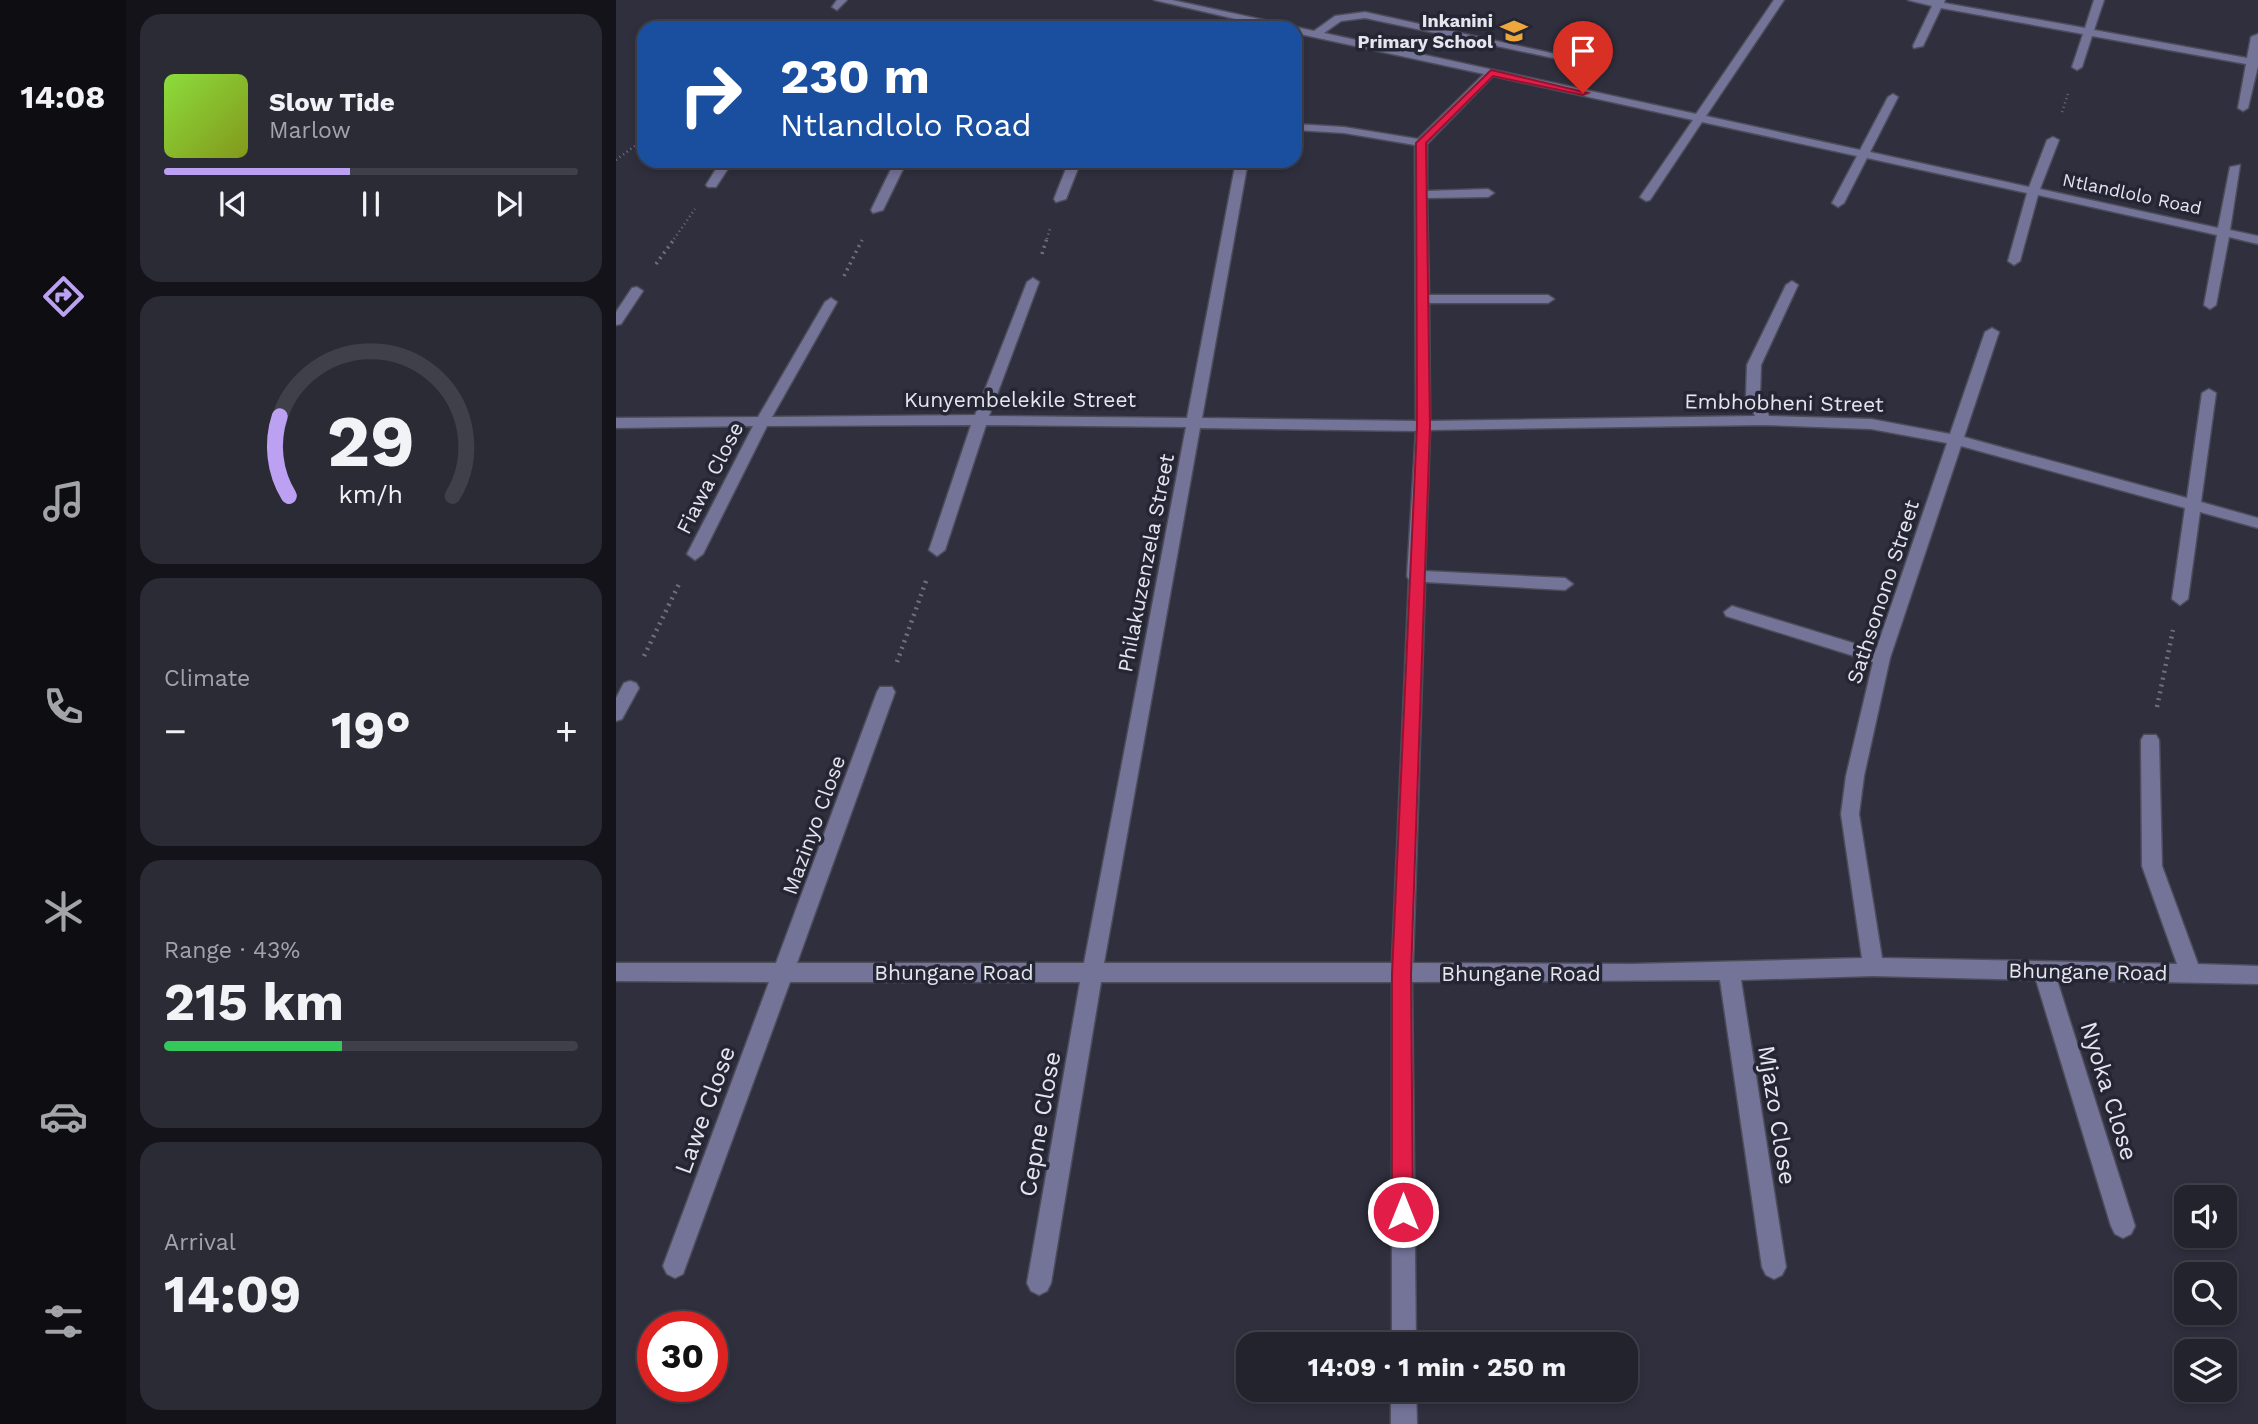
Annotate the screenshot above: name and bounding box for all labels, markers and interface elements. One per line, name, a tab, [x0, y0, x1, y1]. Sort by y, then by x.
place label: Inkanini Primary School	[1358, 10, 1493, 52]
school or university icon: Inkanini Primary School	[1499, 16, 1529, 46]
pin	[1553, 21, 1613, 93]
icon: arrive	[1564, 32, 1602, 70]
text: 230 m	[780, 47, 930, 105]
icon: right	[665, 49, 756, 140]
text: 14:08	[21, 78, 105, 116]
text: Slow Tide	[269, 87, 395, 117]
text: Ntlandlolo Road	[780, 106, 1032, 144]
text: Marlow	[269, 117, 351, 144]
street label: Ntlandlolo Road	[2061, 169, 2204, 218]
icon: previous	[214, 185, 252, 223]
icon: pause	[352, 185, 390, 223]
icon: next	[490, 185, 528, 223]
icon: directions	[39, 272, 88, 321]
street label: Kunyembelekile Street	[904, 387, 1136, 412]
street label: Embhobheni Street	[1684, 388, 1884, 417]
text: 29	[327, 398, 415, 484]
street label: Fiawa Close	[671, 417, 749, 538]
street label: Philakuzenzela Street	[1112, 451, 1179, 674]
icon: music	[39, 477, 88, 526]
text: km/h	[339, 480, 403, 509]
street label: Sathsonono Street	[1841, 497, 1924, 687]
text: Climate	[164, 665, 250, 692]
icon: phone	[39, 682, 88, 731]
text: 19°	[331, 700, 411, 761]
text: −	[164, 709, 187, 753]
text: +	[555, 709, 578, 753]
street label: Mazinyo Close	[777, 752, 850, 898]
icon: climate	[39, 887, 88, 936]
text: Range · 43%	[164, 937, 300, 964]
street label: Bhungane Road	[2008, 958, 2168, 985]
street label: Bhungane Road	[874, 960, 1034, 985]
street label: Bhungane Road	[1441, 961, 1601, 986]
text: 215 km	[164, 972, 344, 1033]
street label: Nyoka Close	[2075, 1018, 2143, 1164]
street label: Lawe Close	[669, 1042, 741, 1178]
street label: Mjazo Close	[1752, 1043, 1802, 1187]
street label: Cepne Close	[1013, 1049, 1067, 1199]
icon: car	[39, 1092, 88, 1141]
position arrow	[1366, 1175, 1440, 1249]
map controls	[2174, 1185, 2237, 1402]
button: sound	[2174, 1185, 2237, 1248]
text: Arrival	[164, 1229, 236, 1256]
button: search	[2174, 1262, 2237, 1325]
text: 14:09	[164, 1264, 301, 1325]
icon: filters	[39, 1297, 88, 1346]
speed limit sign: 30	[637, 1311, 728, 1402]
button: layers	[2174, 1339, 2237, 1402]
text: 14:09 · 1 min · 250 m	[1308, 1352, 1566, 1382]

